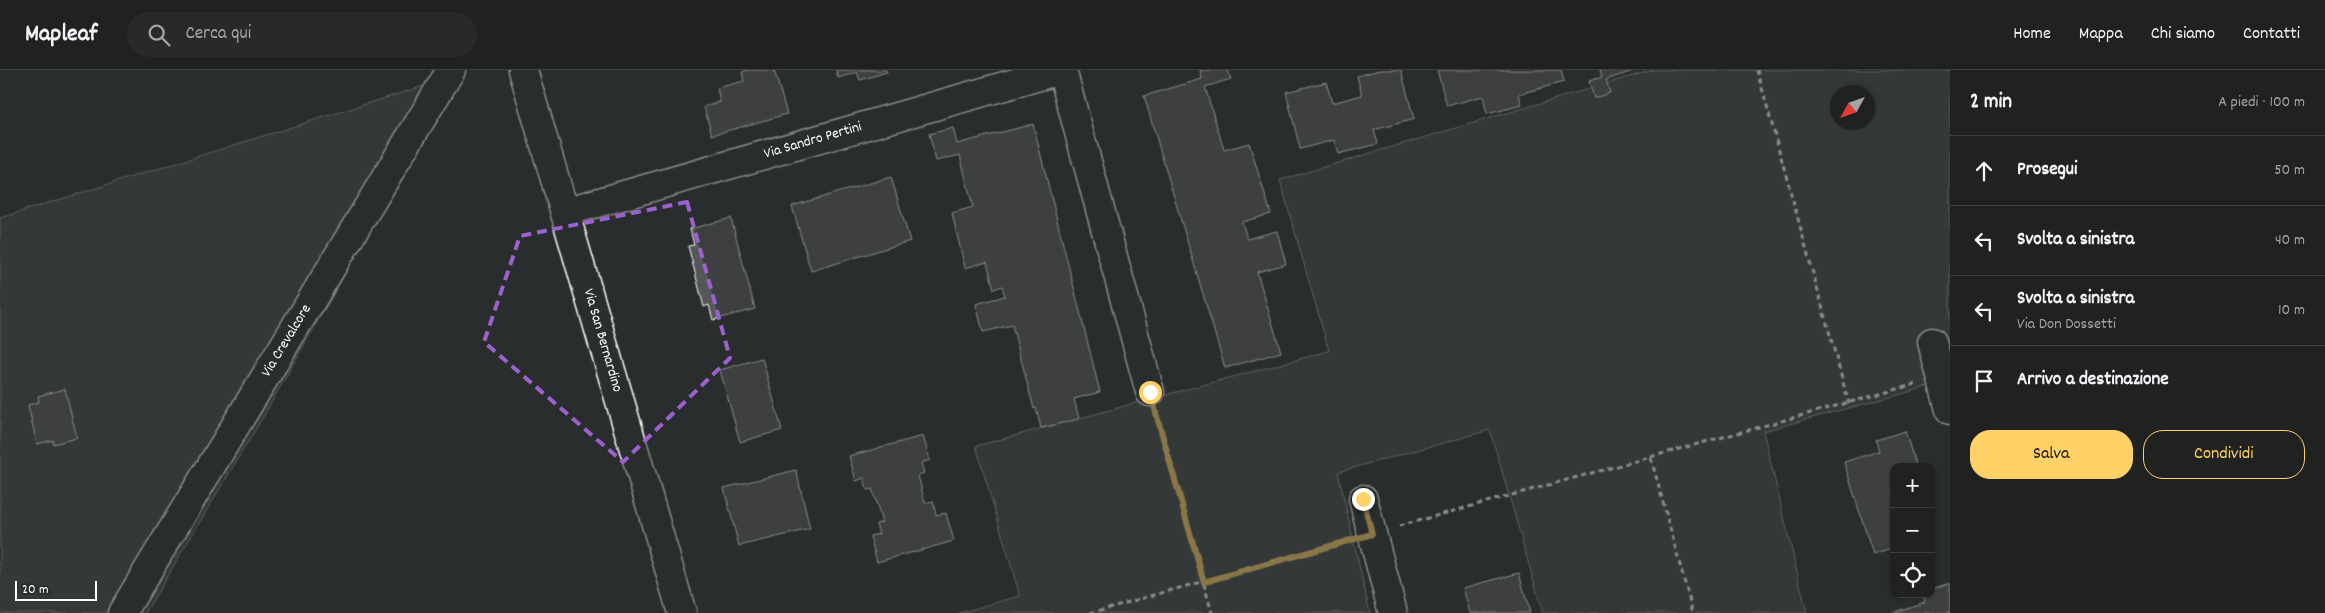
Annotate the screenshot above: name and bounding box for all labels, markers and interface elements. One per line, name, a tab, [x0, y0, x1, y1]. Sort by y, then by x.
search box	[127, 12, 477, 57]
text: Mapleaf	[25, 18, 97, 52]
icon: search	[145, 21, 173, 49]
text: Cerca qui	[185, 21, 251, 48]
text: Home	[2013, 22, 2051, 47]
text: Mappa	[2079, 22, 2123, 47]
text: Chi siamo	[2151, 22, 2215, 47]
text: Contatti	[2243, 22, 2300, 47]
north arrow	[1830, 85, 1875, 130]
text: 2 min	[1970, 88, 2012, 118]
text: A piedi · 100 m	[2218, 91, 2305, 114]
street label: Via Sandro Pertini	[762, 116, 865, 165]
icon: ahead	[1970, 157, 1998, 185]
text: Prosegui	[2017, 157, 2077, 184]
text: 50 m	[2274, 159, 2305, 182]
icon: left	[1970, 227, 1998, 255]
text: Svolta a sinistra	[2017, 227, 2135, 254]
text: 40 m	[2275, 229, 2305, 252]
street label: Via San Bernardino	[577, 286, 628, 395]
text: Svolta a sinistra	[2017, 286, 2135, 313]
icon: left	[1970, 297, 1998, 325]
text: 10 m	[2278, 299, 2305, 322]
street label: Via Crevalcore	[256, 300, 318, 382]
text: Via Don Dossetti	[2017, 313, 2116, 336]
icon: arrive	[1970, 367, 1998, 395]
text: Arrivo a destinazione	[2017, 367, 2169, 394]
route start	[1139, 381, 1162, 404]
button: Salva	[1970, 430, 2133, 479]
button: Condividi	[2143, 430, 2305, 479]
map controls	[1890, 463, 1935, 598]
button: +	[1890, 463, 1935, 508]
route end	[1352, 488, 1375, 511]
button: −	[1890, 508, 1935, 553]
button: locate	[1890, 553, 1935, 598]
scale bar	[15, 578, 98, 601]
text: 20 m	[22, 580, 49, 600]

